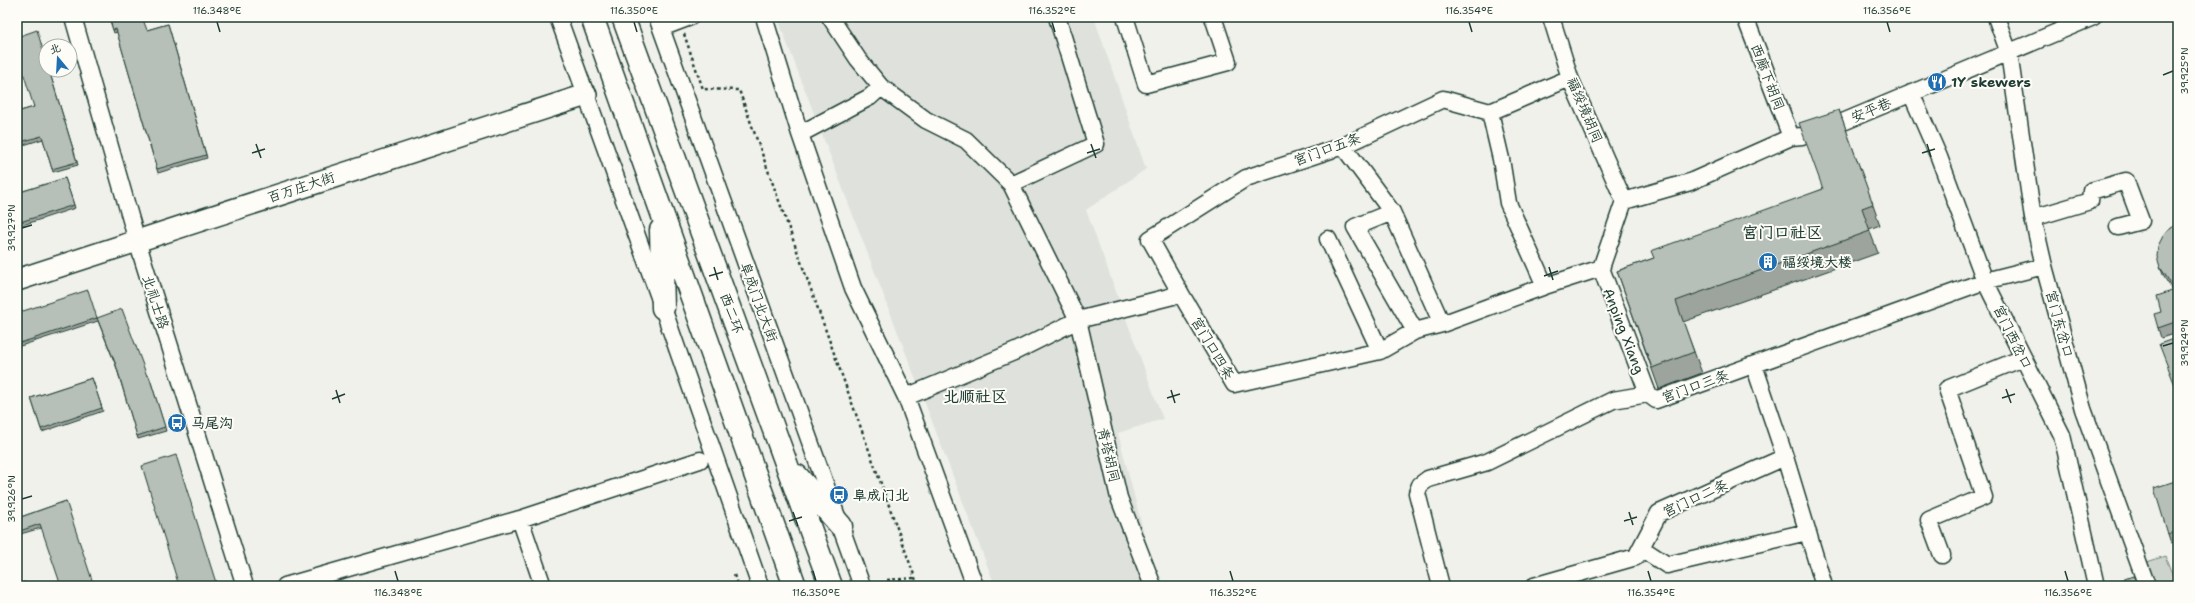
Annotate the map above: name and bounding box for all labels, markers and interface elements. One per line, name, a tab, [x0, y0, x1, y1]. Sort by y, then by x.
text: 116.348°E	[193, 4, 241, 17]
text: 116.350°E	[610, 4, 658, 17]
text: 116.352°E	[1028, 4, 1076, 17]
text: 116.354°E	[1445, 4, 1493, 17]
text: 116.356°E	[1863, 4, 1911, 17]
north arrow	[38, 38, 78, 78]
text: 北	[48, 40, 63, 58]
street label: 西廊下胡同	[1747, 41, 1789, 113]
text: 39.925°N	[2178, 47, 2191, 95]
restaurant icon: 1Y skewers	[1926, 71, 1948, 93]
place label: 1Y skewers	[1951, 73, 2031, 91]
street label: 福绥境胡同	[1563, 74, 1607, 146]
street label: 安平巷	[1848, 93, 1895, 126]
street label: 宫门口五条	[1291, 129, 1363, 169]
street label: 百万庄大街	[265, 168, 337, 206]
text: 39.927°N	[5, 204, 18, 252]
district label: 宫门口社区	[1742, 222, 1822, 243]
building icon: 福绥境大楼	[1757, 251, 1779, 273]
place label: 福绥境大楼	[1782, 253, 1852, 271]
street label: 阜成门北大街	[736, 259, 782, 345]
street label: 北礼士路	[139, 273, 173, 331]
street label: Anping Xiang	[1599, 286, 1649, 376]
street label: 宫门东岔口	[2042, 288, 2078, 360]
street label: 西二环	[716, 290, 748, 336]
street label: 宫门西岔口	[1990, 302, 2036, 372]
street label: 宫门口四条	[1187, 313, 1239, 383]
text: 39.924°N	[2178, 319, 2191, 367]
street label: 宫门口三条	[1659, 366, 1731, 406]
district label: 北顺社区	[943, 386, 1007, 407]
bus stop icon: 马尾沟	[166, 412, 188, 434]
place label: 马尾沟	[191, 414, 233, 432]
street label: 青塔胡同	[1094, 426, 1124, 484]
text: 39.926°N	[5, 475, 18, 523]
street label: 宫门口二条	[1659, 475, 1731, 521]
bus stop icon: 阜成门北	[828, 484, 850, 506]
place label: 阜成门北	[853, 486, 909, 504]
text: 116.348°E	[374, 586, 422, 599]
text: 116.350°E	[792, 586, 840, 599]
text: 116.352°E	[1209, 586, 1257, 599]
text: 116.354°E	[1627, 586, 1675, 599]
text: 116.356°E	[2044, 586, 2092, 599]

